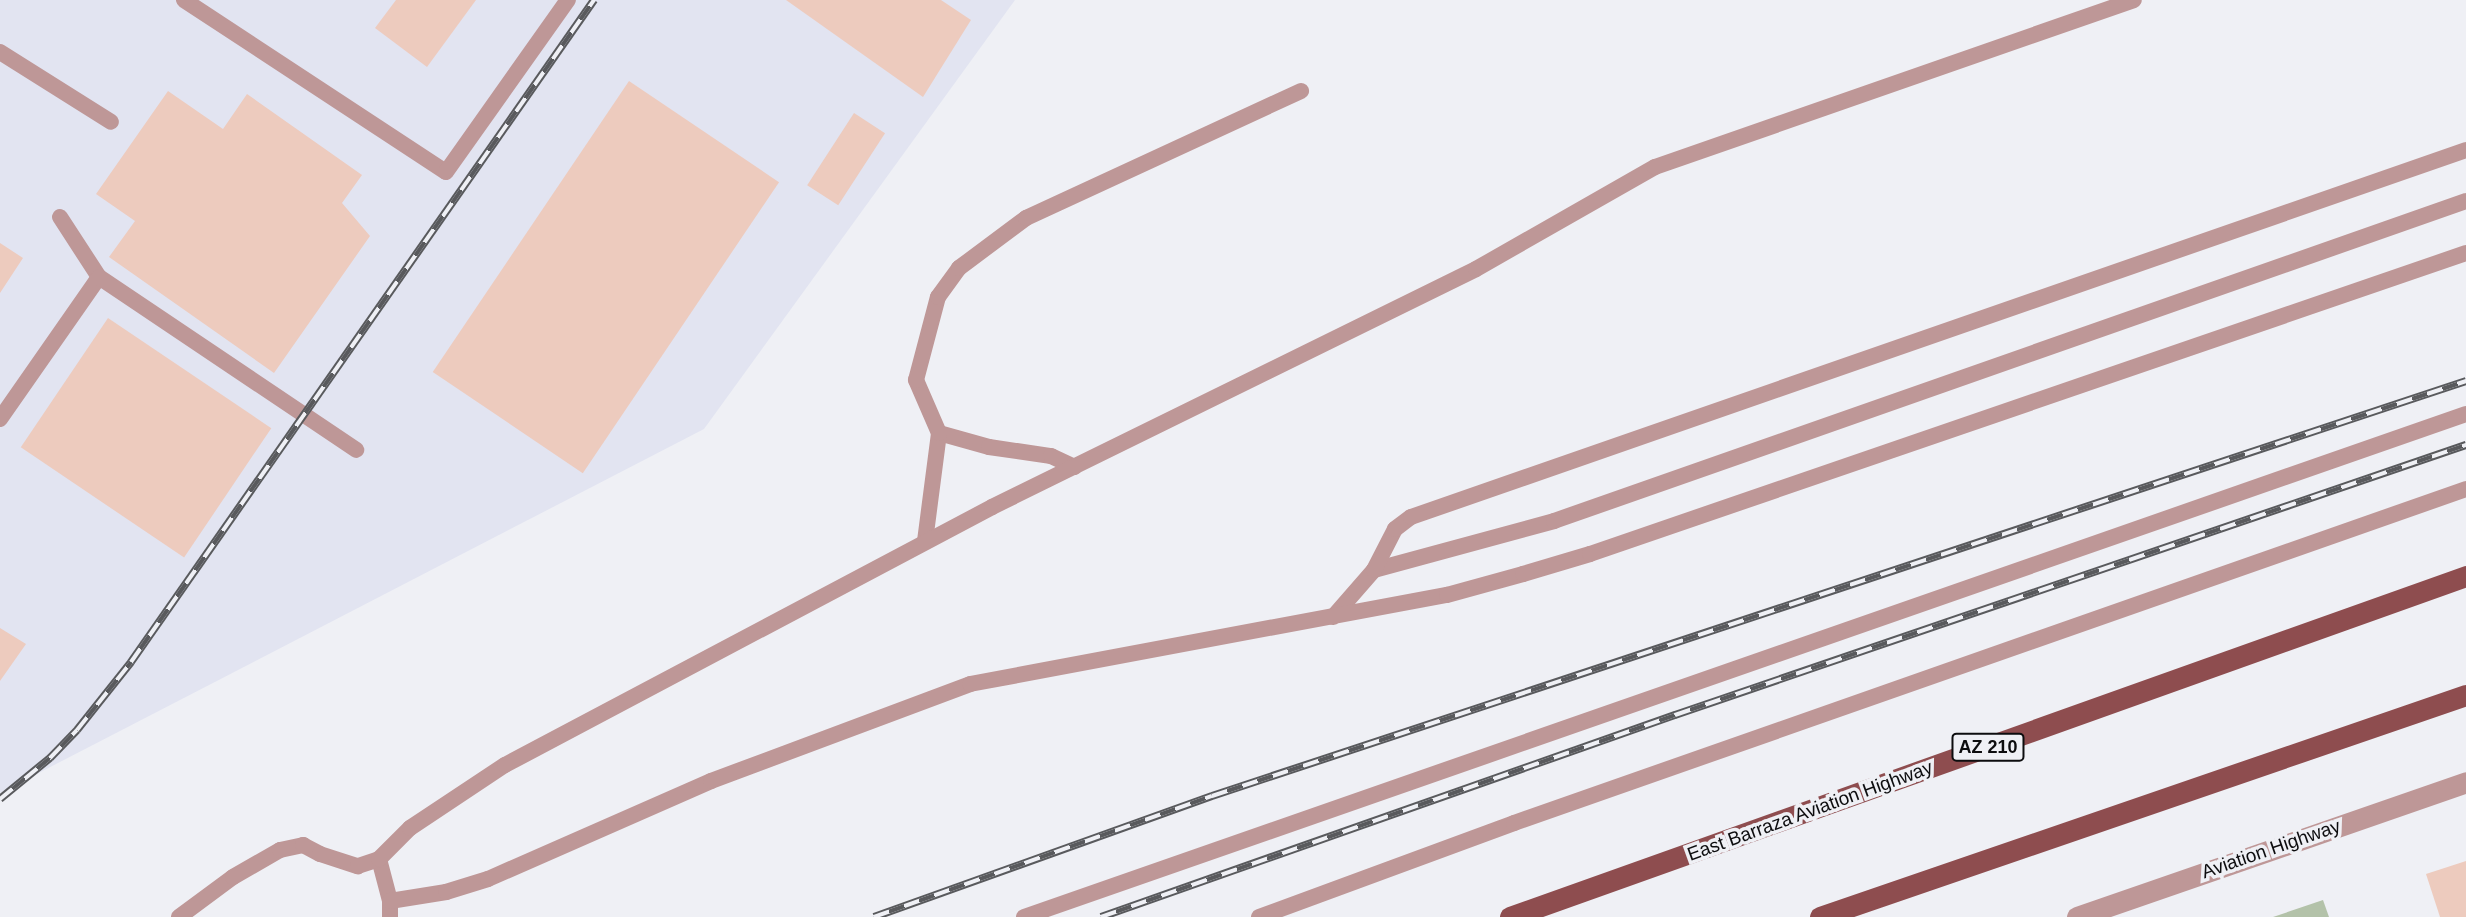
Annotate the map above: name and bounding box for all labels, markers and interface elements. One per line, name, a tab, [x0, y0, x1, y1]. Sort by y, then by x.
road number: AZ 210	[1951, 732, 2025, 762]
street label: East Barraza Aviation Highway	[1684, 756, 1936, 866]
street label: Aviation Highway	[2199, 815, 2343, 883]

